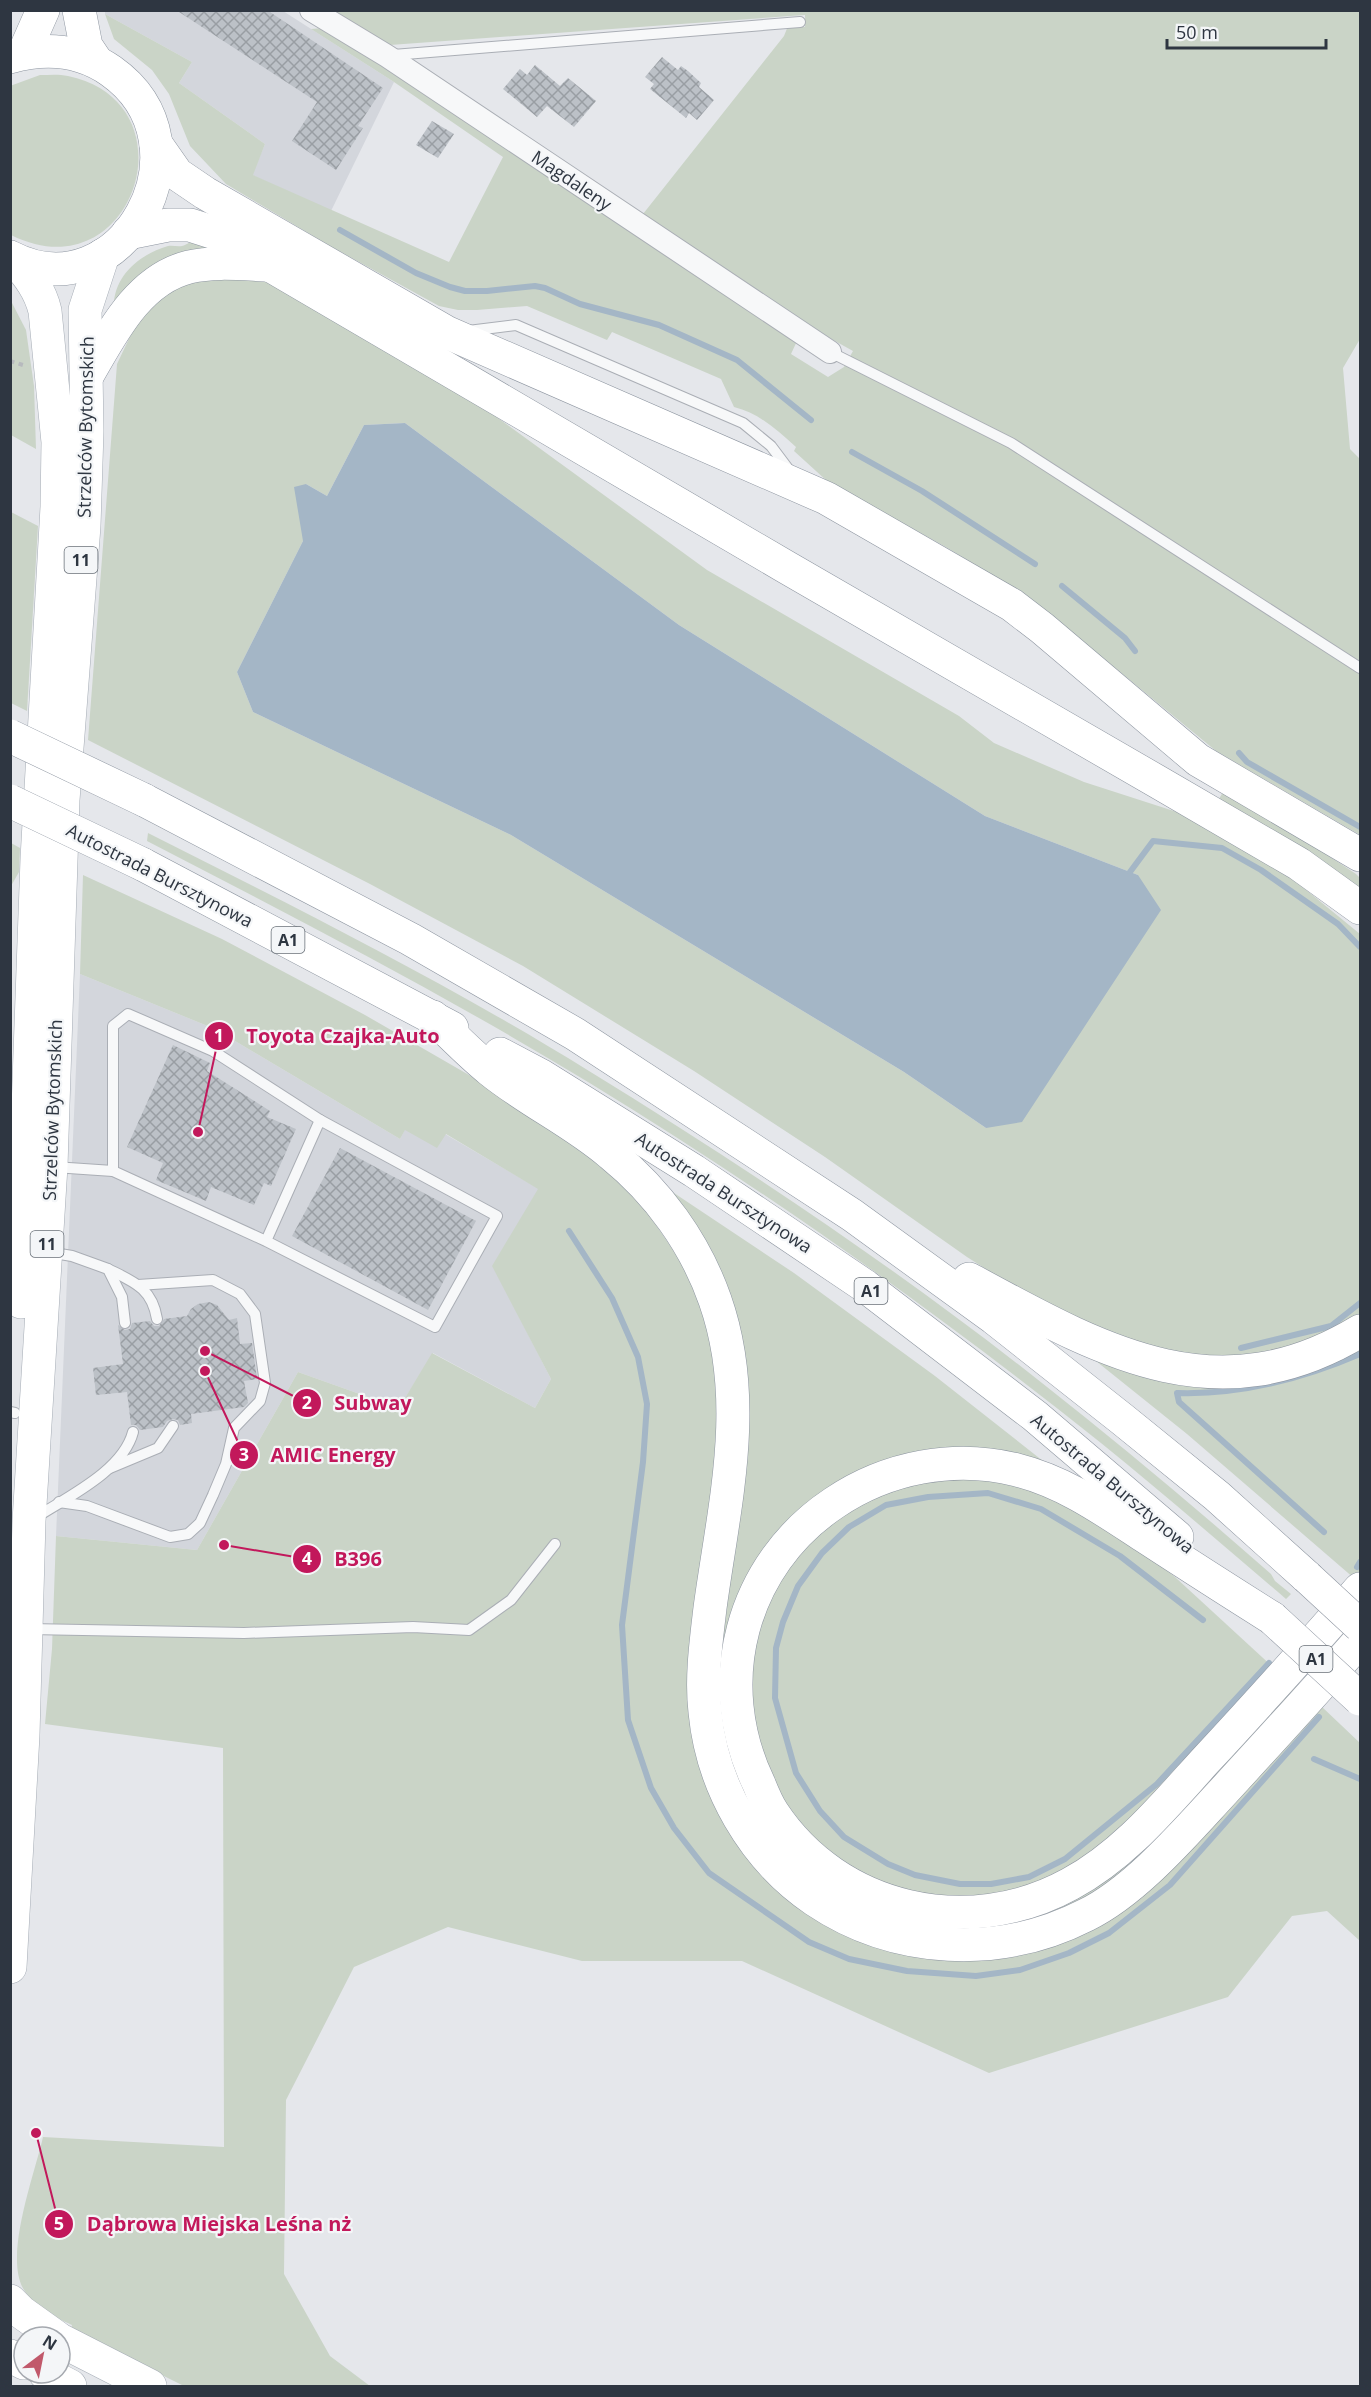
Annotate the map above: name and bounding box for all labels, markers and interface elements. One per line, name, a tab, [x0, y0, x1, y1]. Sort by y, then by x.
scale bar	[1167, 12, 1326, 50]
text: 50 m	[1176, 20, 1218, 44]
street label: Magdaleny	[527, 144, 618, 216]
street label: Strzelców Bytomskich	[71, 336, 99, 518]
road number: 11	[64, 547, 98, 573]
street label: Autostrada Bursztynowa	[63, 818, 257, 932]
road number: A1	[272, 927, 304, 953]
callout: Toyota Czajka-Auto	[204, 1017, 451, 1055]
street label: Strzelców Bytomskich	[37, 1019, 67, 1201]
text: Toyota Czajka-Auto	[246, 1022, 440, 1049]
text: 1	[214, 1023, 224, 1047]
street label: Autostrada Bursztynowa	[631, 1126, 817, 1258]
road number: 11	[30, 1231, 63, 1257]
road number: A1	[854, 1278, 888, 1304]
callout: Subway	[292, 1384, 424, 1422]
text: Subway	[334, 1389, 412, 1416]
text: 2	[302, 1390, 312, 1414]
street label: Autostrada Bursztynowa	[1026, 1408, 1200, 1558]
callout: AMIC Energy	[229, 1436, 408, 1474]
text: AMIC Energy	[270, 1441, 396, 1468]
text: 3	[239, 1442, 249, 1466]
callout: B396	[292, 1540, 394, 1578]
text: B396	[334, 1545, 382, 1572]
text: 4	[302, 1546, 312, 1570]
road number: A1	[1300, 1646, 1332, 1672]
callout: Dąbrowa Miejska Leśna nż	[44, 2205, 363, 2243]
text: Dąbrowa Miejska Leśna nż	[87, 2210, 351, 2237]
text: 5	[54, 2211, 64, 2235]
north arrow	[12, 2325, 72, 2385]
text: N	[39, 2330, 61, 2355]

